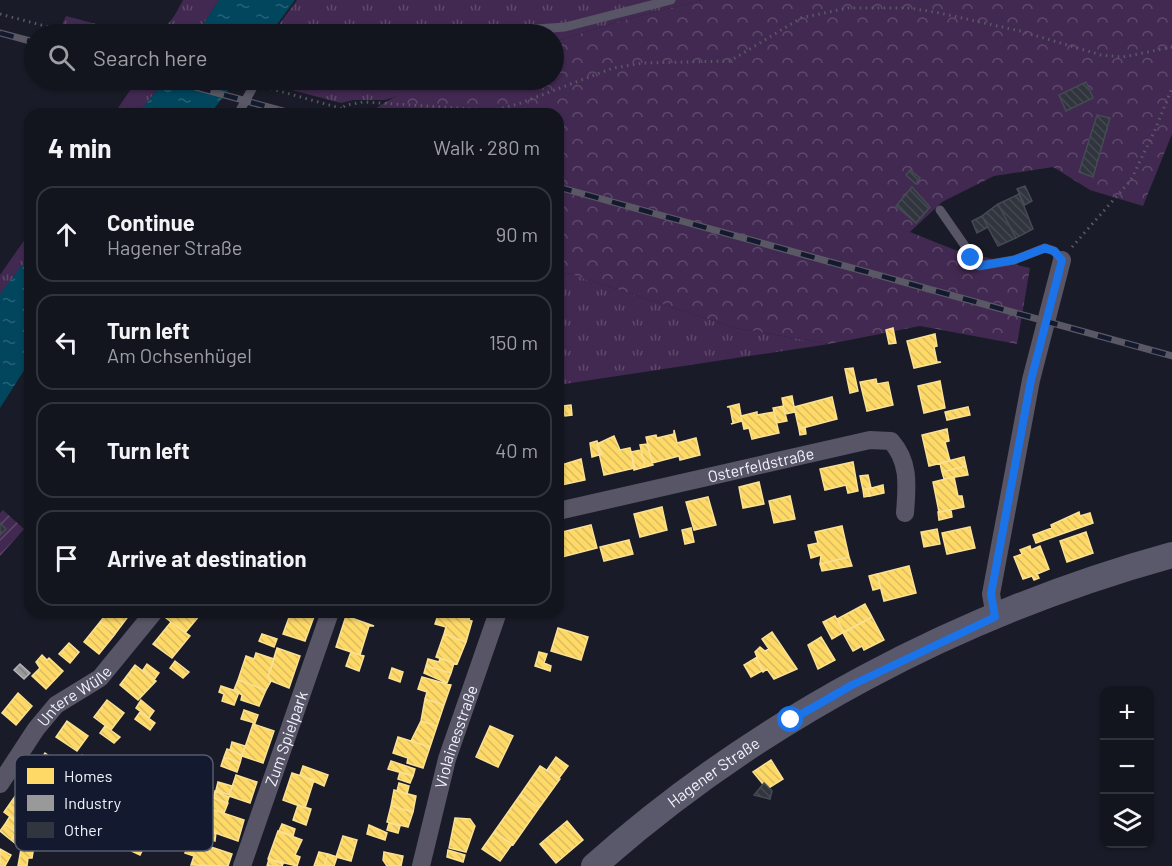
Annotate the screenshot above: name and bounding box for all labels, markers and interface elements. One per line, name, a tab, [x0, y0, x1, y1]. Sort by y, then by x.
search box	[24, 24, 564, 90]
icon: search	[45, 41, 78, 74]
text: Search here	[93, 44, 207, 70]
text: 4 min	[48, 132, 112, 163]
text: Walk · 280 m	[433, 135, 540, 159]
text: Continue	[107, 209, 195, 235]
icon: ahead	[50, 218, 83, 251]
text: 90 m	[496, 222, 538, 246]
text: Hagener Straße	[107, 235, 242, 259]
route end	[957, 244, 983, 270]
text: Turn left	[107, 317, 190, 343]
icon: left	[50, 326, 83, 359]
text: 150 m	[489, 330, 538, 354]
text: Am Ochsenhügel	[107, 343, 252, 367]
icon: left	[50, 434, 83, 467]
text: Turn left	[107, 437, 190, 463]
text: 40 m	[495, 438, 538, 462]
street label: Osterfeldstraße	[706, 443, 816, 486]
icon: arrive	[50, 542, 83, 575]
text: Arrive at destination	[107, 545, 306, 571]
street label: Untere Wülle	[33, 662, 115, 730]
street label: Violainesstraße	[430, 682, 481, 790]
map controls	[1100, 686, 1154, 848]
button: +	[1100, 686, 1154, 740]
street label: Zum Spielpark	[261, 688, 311, 788]
route start	[777, 706, 803, 732]
street label: Hagener Straße	[663, 733, 763, 811]
button: −	[1100, 740, 1154, 794]
legend	[15, 755, 213, 851]
text: Homes	[64, 766, 112, 785]
text: Industry	[64, 793, 122, 812]
button: layers	[1100, 794, 1154, 848]
text: Other	[64, 820, 103, 839]

